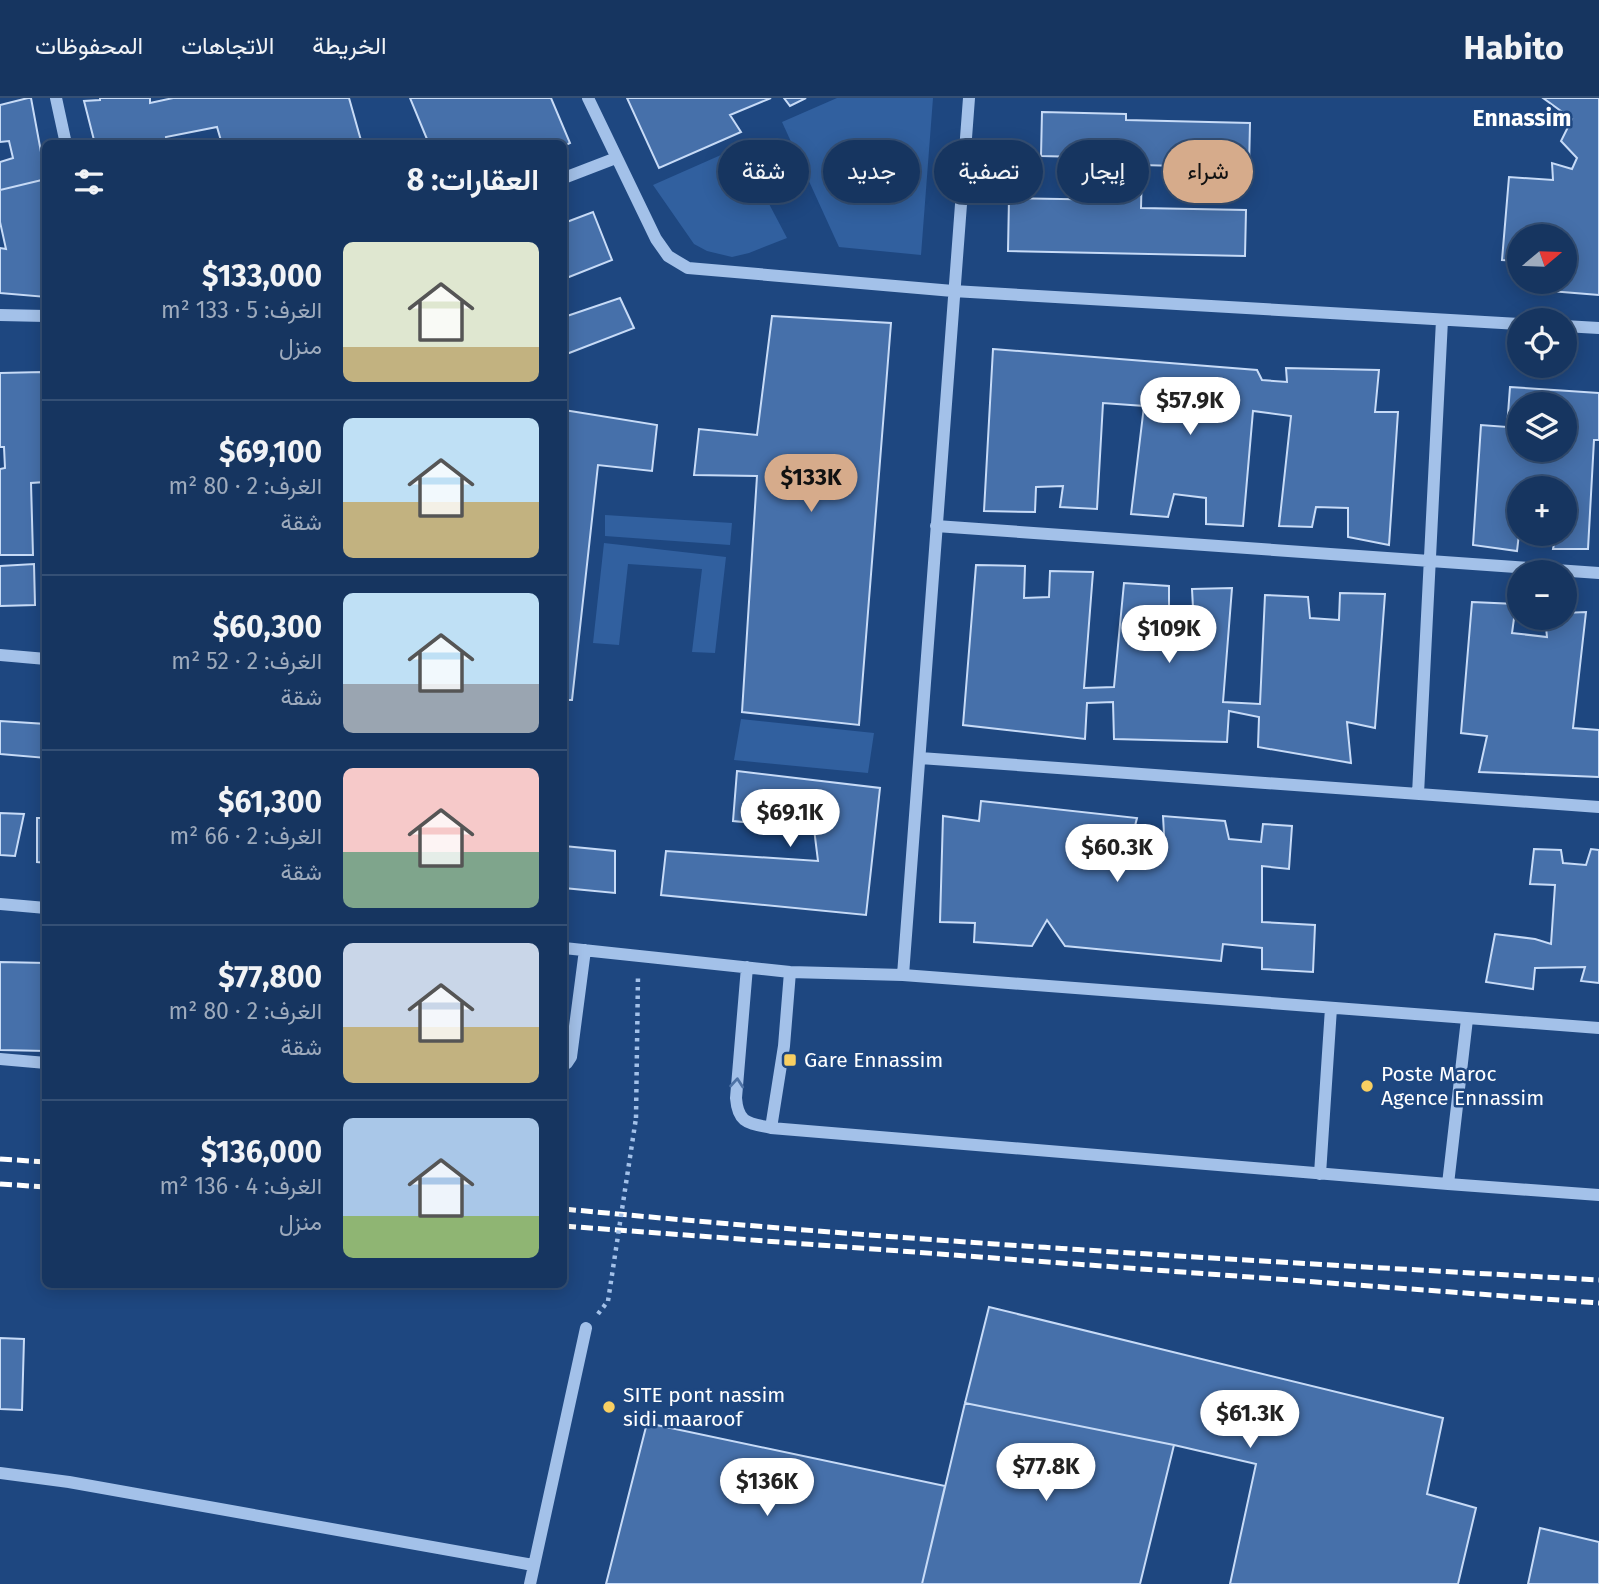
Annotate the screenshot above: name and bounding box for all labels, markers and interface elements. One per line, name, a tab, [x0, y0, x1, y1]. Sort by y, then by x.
text: Habito	[1464, 28, 1564, 68]
text: المحفوظات	[35, 32, 143, 60]
text: الاتجاهات	[181, 32, 274, 60]
text: الخريطة	[312, 32, 387, 60]
district label: Ennassim	[1473, 104, 1571, 132]
chip: شقة	[718, 140, 809, 203]
chip: جديد	[823, 140, 920, 203]
chip: تصفية	[934, 140, 1043, 203]
chip: إيجار	[1057, 140, 1149, 203]
chip: شراء	[1163, 140, 1253, 203]
text: العقارات: 8	[407, 162, 539, 198]
icon: filters	[70, 163, 108, 201]
north arrow	[1507, 224, 1577, 294]
map controls	[1507, 224, 1577, 630]
text: $133,000	[202, 258, 322, 294]
icon: home	[399, 270, 483, 354]
text: الغرف: 5 · 133 m²	[161, 296, 322, 324]
button: locate	[1507, 308, 1577, 378]
text: منزل	[279, 332, 322, 360]
pin: $57.9K	[1133, 378, 1247, 437]
text: $57.9K	[1156, 386, 1224, 414]
button: layers	[1507, 392, 1577, 462]
text: $69,100	[219, 434, 322, 470]
icon: home	[399, 446, 483, 530]
pin: $133K	[762, 454, 860, 514]
text: $133K	[781, 463, 841, 491]
text: الغرف: 2 · 80 m²	[168, 472, 322, 500]
button: +	[1507, 476, 1577, 546]
text: شقة	[280, 508, 322, 536]
button: −	[1507, 560, 1577, 630]
pin: $109K	[1120, 606, 1218, 665]
text: $60,300	[213, 609, 322, 645]
text: $109K	[1137, 614, 1201, 642]
icon: home	[399, 621, 483, 705]
text: الغرف: 2 · 52 m²	[171, 647, 322, 675]
text: شقة	[280, 683, 322, 711]
text: $61,300	[218, 784, 322, 820]
pin: $69.1K	[733, 790, 847, 849]
icon: home	[399, 796, 483, 880]
text: $69.1K	[757, 798, 823, 826]
text: الغرف: 2 · 66 m²	[169, 822, 322, 850]
pin: $60.3K	[1060, 824, 1174, 884]
text: $60.3K	[1081, 833, 1153, 861]
text: شقة	[280, 858, 322, 886]
text: $77,800	[218, 959, 322, 995]
icon: home	[399, 971, 483, 1055]
text: الغرف: 2 · 80 m²	[168, 997, 322, 1025]
text: شقة	[280, 1033, 322, 1061]
place label: Gare Ennassim	[804, 1047, 943, 1073]
marker: Gare Ennassim	[782, 1052, 798, 1068]
place label: Poste Maroc Agence Ennassim	[1381, 1061, 1544, 1111]
one-way arrow	[729, 1077, 744, 1088]
marker: Poste Maroc Agence Ennassim	[1359, 1078, 1375, 1094]
text: $136,000	[201, 1134, 322, 1170]
icon: home	[399, 1146, 483, 1230]
text: الغرف: 4 · 136 m²	[159, 1172, 322, 1200]
text: منزل	[279, 1208, 322, 1236]
place label: SITE pont nassim sidi maaroof	[623, 1382, 785, 1432]
pin: $61.3K	[1193, 1390, 1307, 1450]
marker: SITE pont nassim sidi maaroof	[601, 1399, 617, 1415]
text: $61.3K	[1216, 1399, 1284, 1427]
pin: $77.8K	[989, 1444, 1103, 1503]
text: $77.8K	[1012, 1452, 1080, 1480]
pin: $136K	[718, 1458, 816, 1518]
text: $136K	[736, 1467, 798, 1495]

